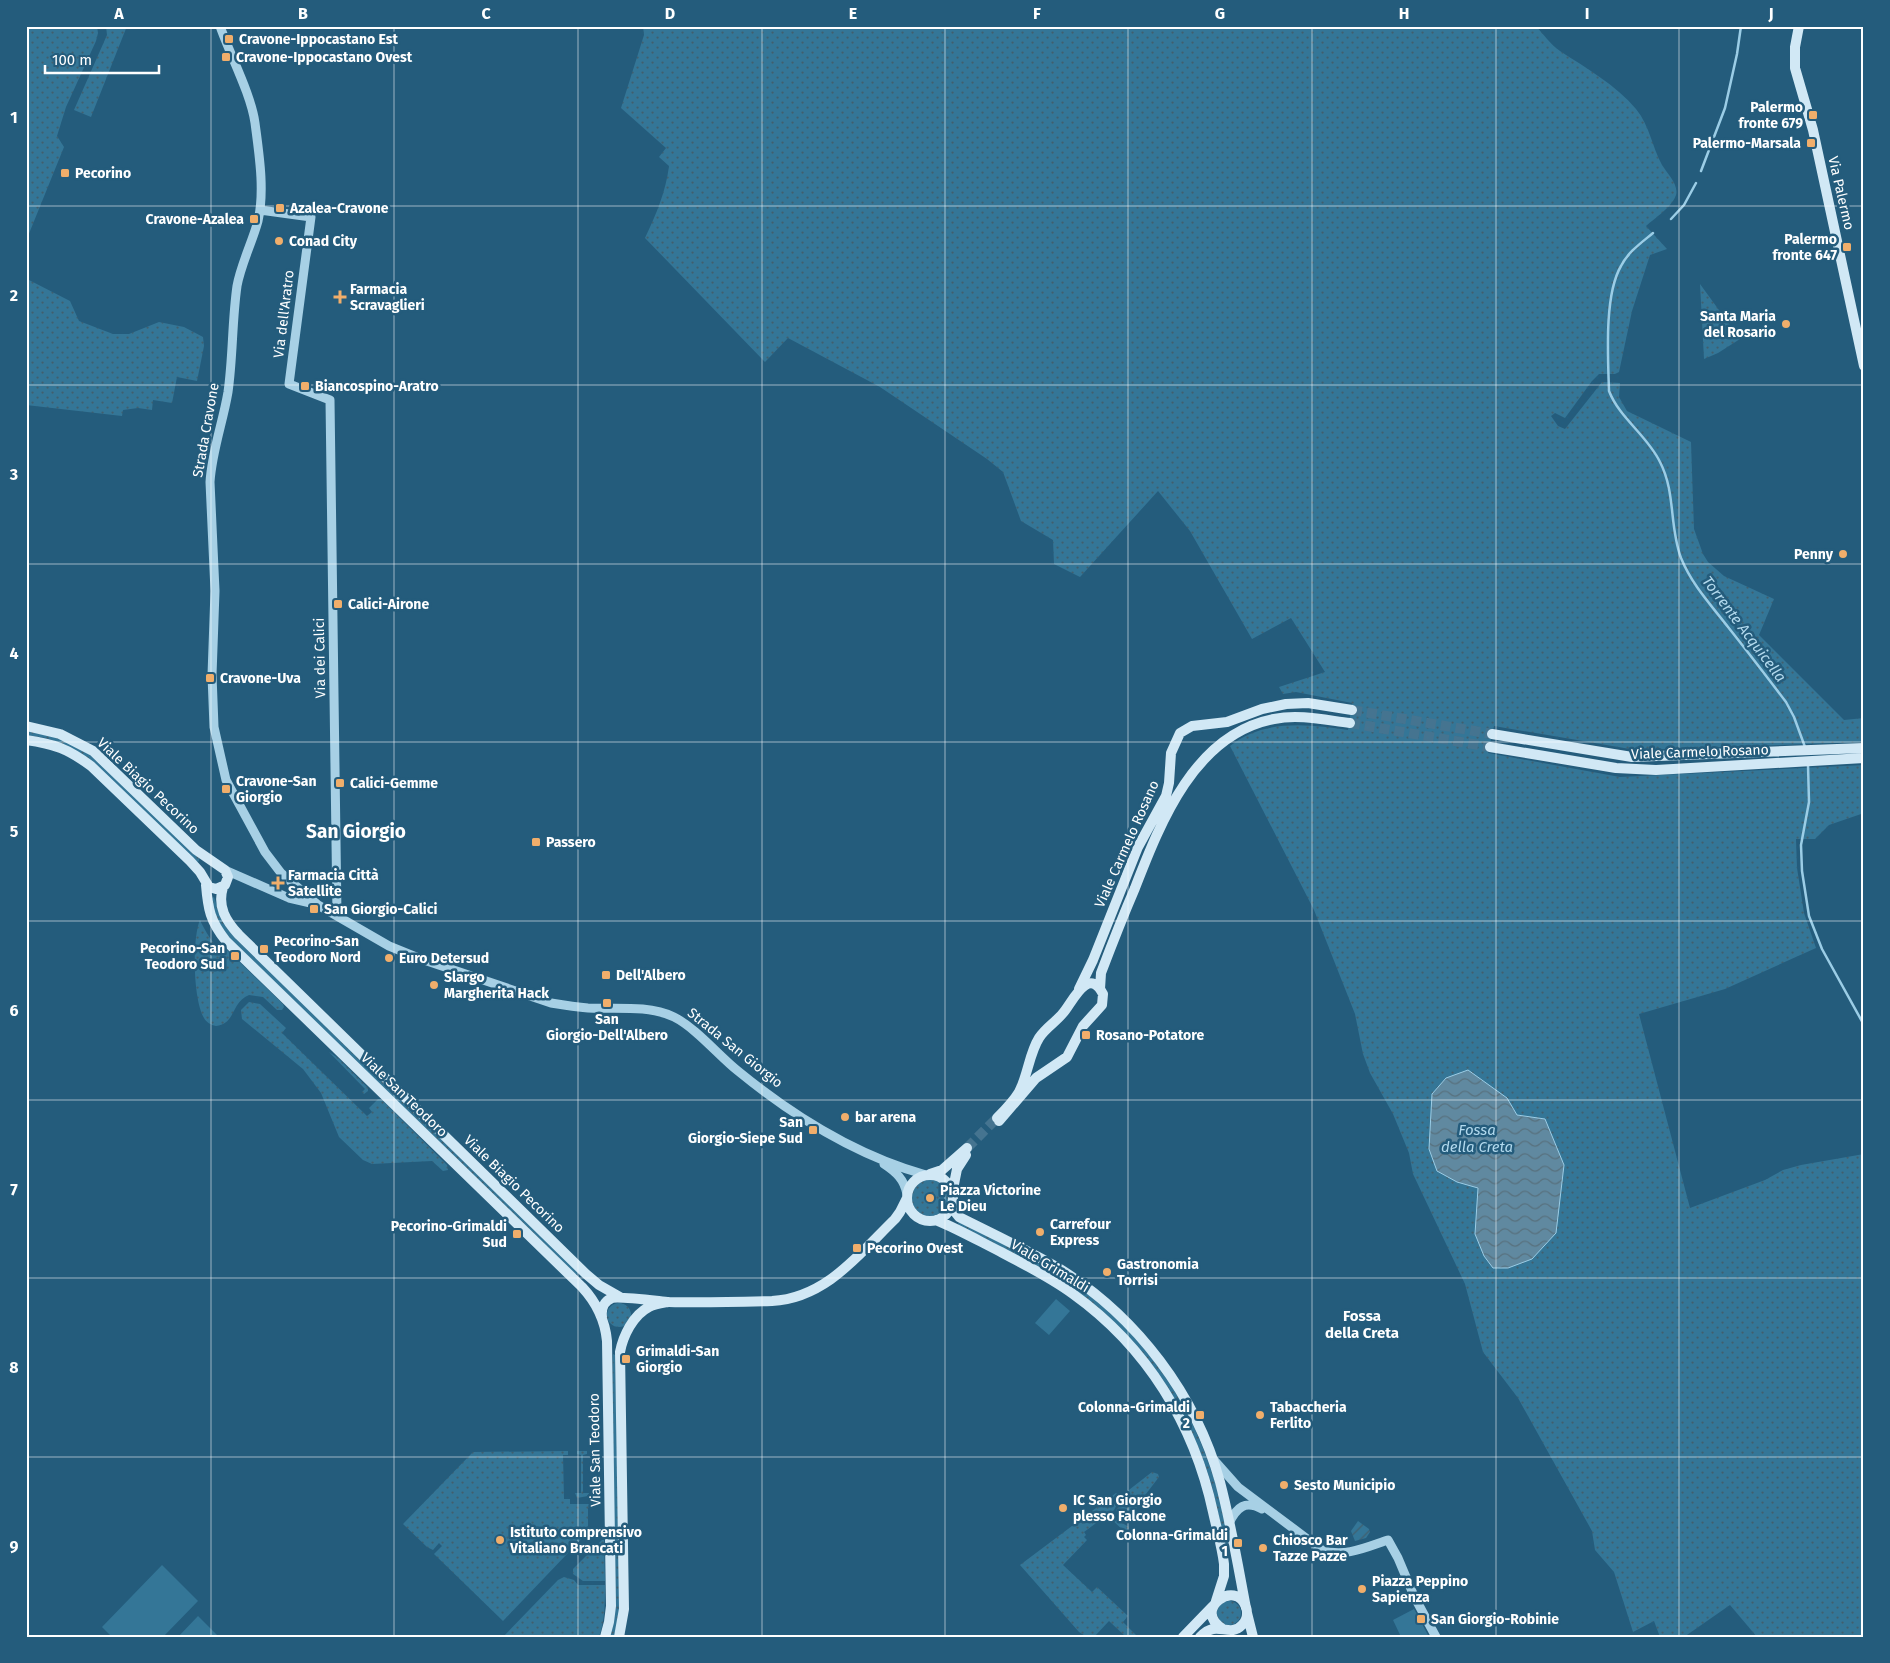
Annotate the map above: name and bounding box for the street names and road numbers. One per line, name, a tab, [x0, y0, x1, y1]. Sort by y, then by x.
street label: Via Palermo	[1824, 154, 1858, 232]
street label: Via dell'Aratro	[270, 269, 298, 359]
street label: Strada Cravone	[189, 381, 223, 479]
street label: Via dei Calici	[311, 618, 329, 698]
street label: Viale Biagio Pecorino	[93, 734, 203, 838]
street label: Viale Carmelo Rosano	[1631, 741, 1769, 763]
street label: Viale Carmelo Rosano	[1091, 778, 1163, 910]
street label: Strada San Giorgio	[684, 1004, 786, 1092]
street label: Viale San Teodoro	[357, 1049, 451, 1141]
street label: Viale Biagio Pecorino	[460, 1132, 568, 1236]
street label: Viale Grimaldi	[1008, 1236, 1092, 1296]
street label: Viale San Teodoro	[586, 1393, 604, 1507]

